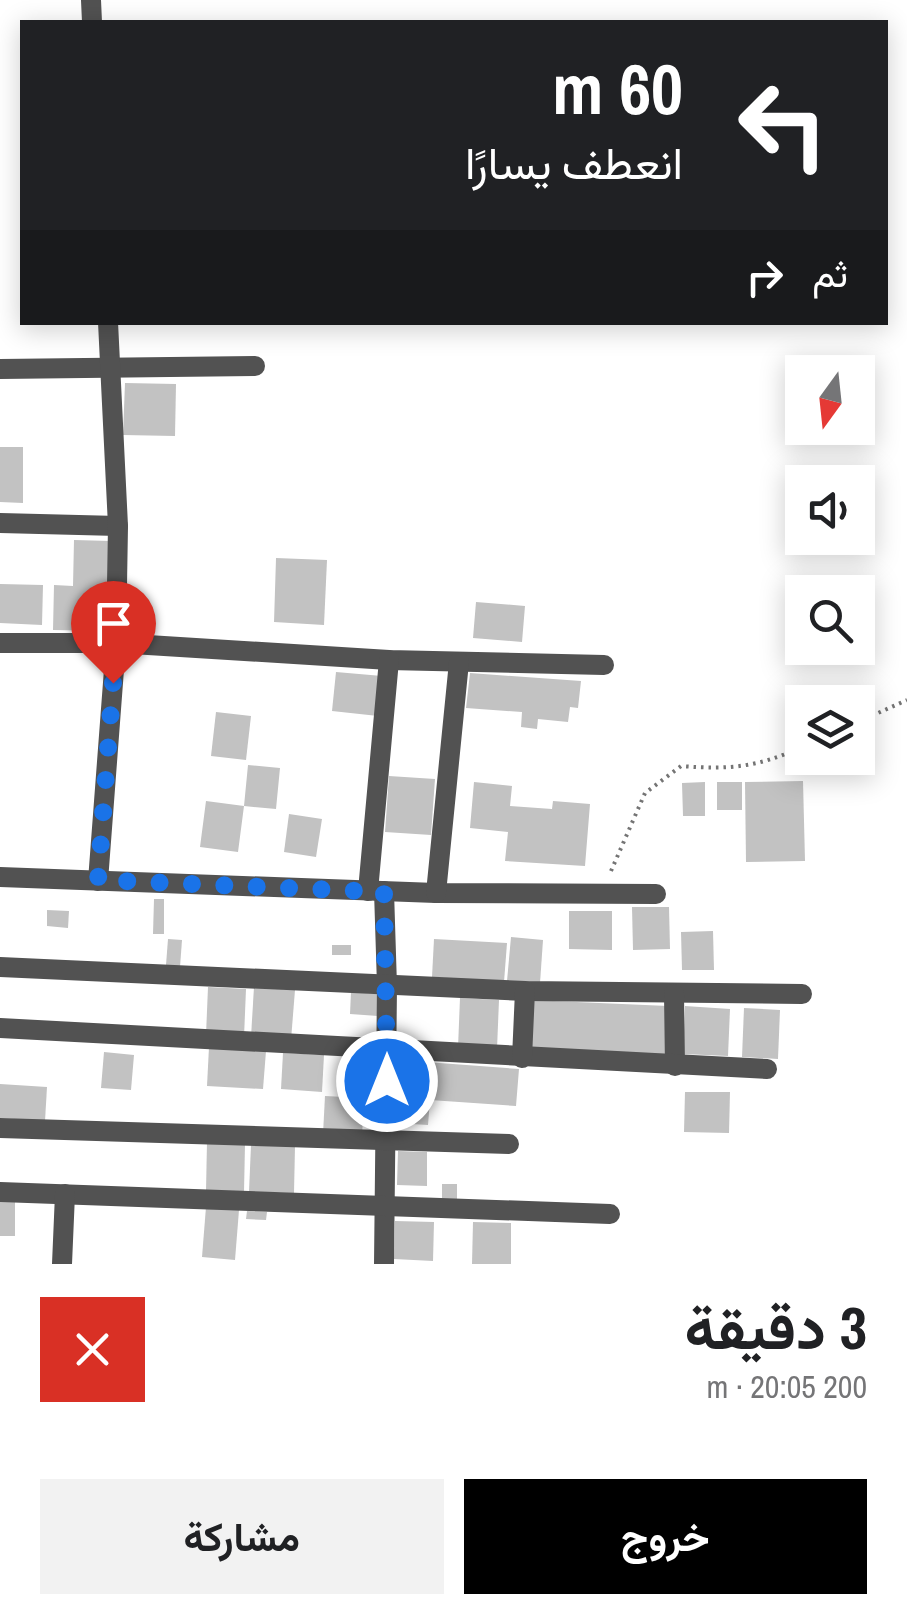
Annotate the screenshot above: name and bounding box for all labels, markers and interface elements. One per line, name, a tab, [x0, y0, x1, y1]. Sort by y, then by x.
text: 60 m	[552, 42, 683, 136]
icon: left	[718, 60, 848, 190]
text: انعطف يسارًا	[465, 132, 683, 193]
text: ثم	[812, 248, 848, 299]
icon: right	[737, 250, 792, 305]
north arrow	[785, 355, 875, 445]
map controls	[785, 355, 875, 775]
button: sound	[785, 465, 875, 555]
button: search	[785, 575, 875, 665]
pin	[71, 581, 156, 684]
icon: arrive	[86, 596, 141, 651]
button: layers	[785, 685, 875, 775]
position arrow	[335, 1029, 439, 1133]
text: 3 دقيقة	[684, 1287, 867, 1368]
button: close	[40, 1297, 145, 1402]
text: 200 m · 20:05	[707, 1365, 867, 1408]
button: مشاركة	[40, 1479, 444, 1594]
button: خروج	[464, 1479, 867, 1594]

